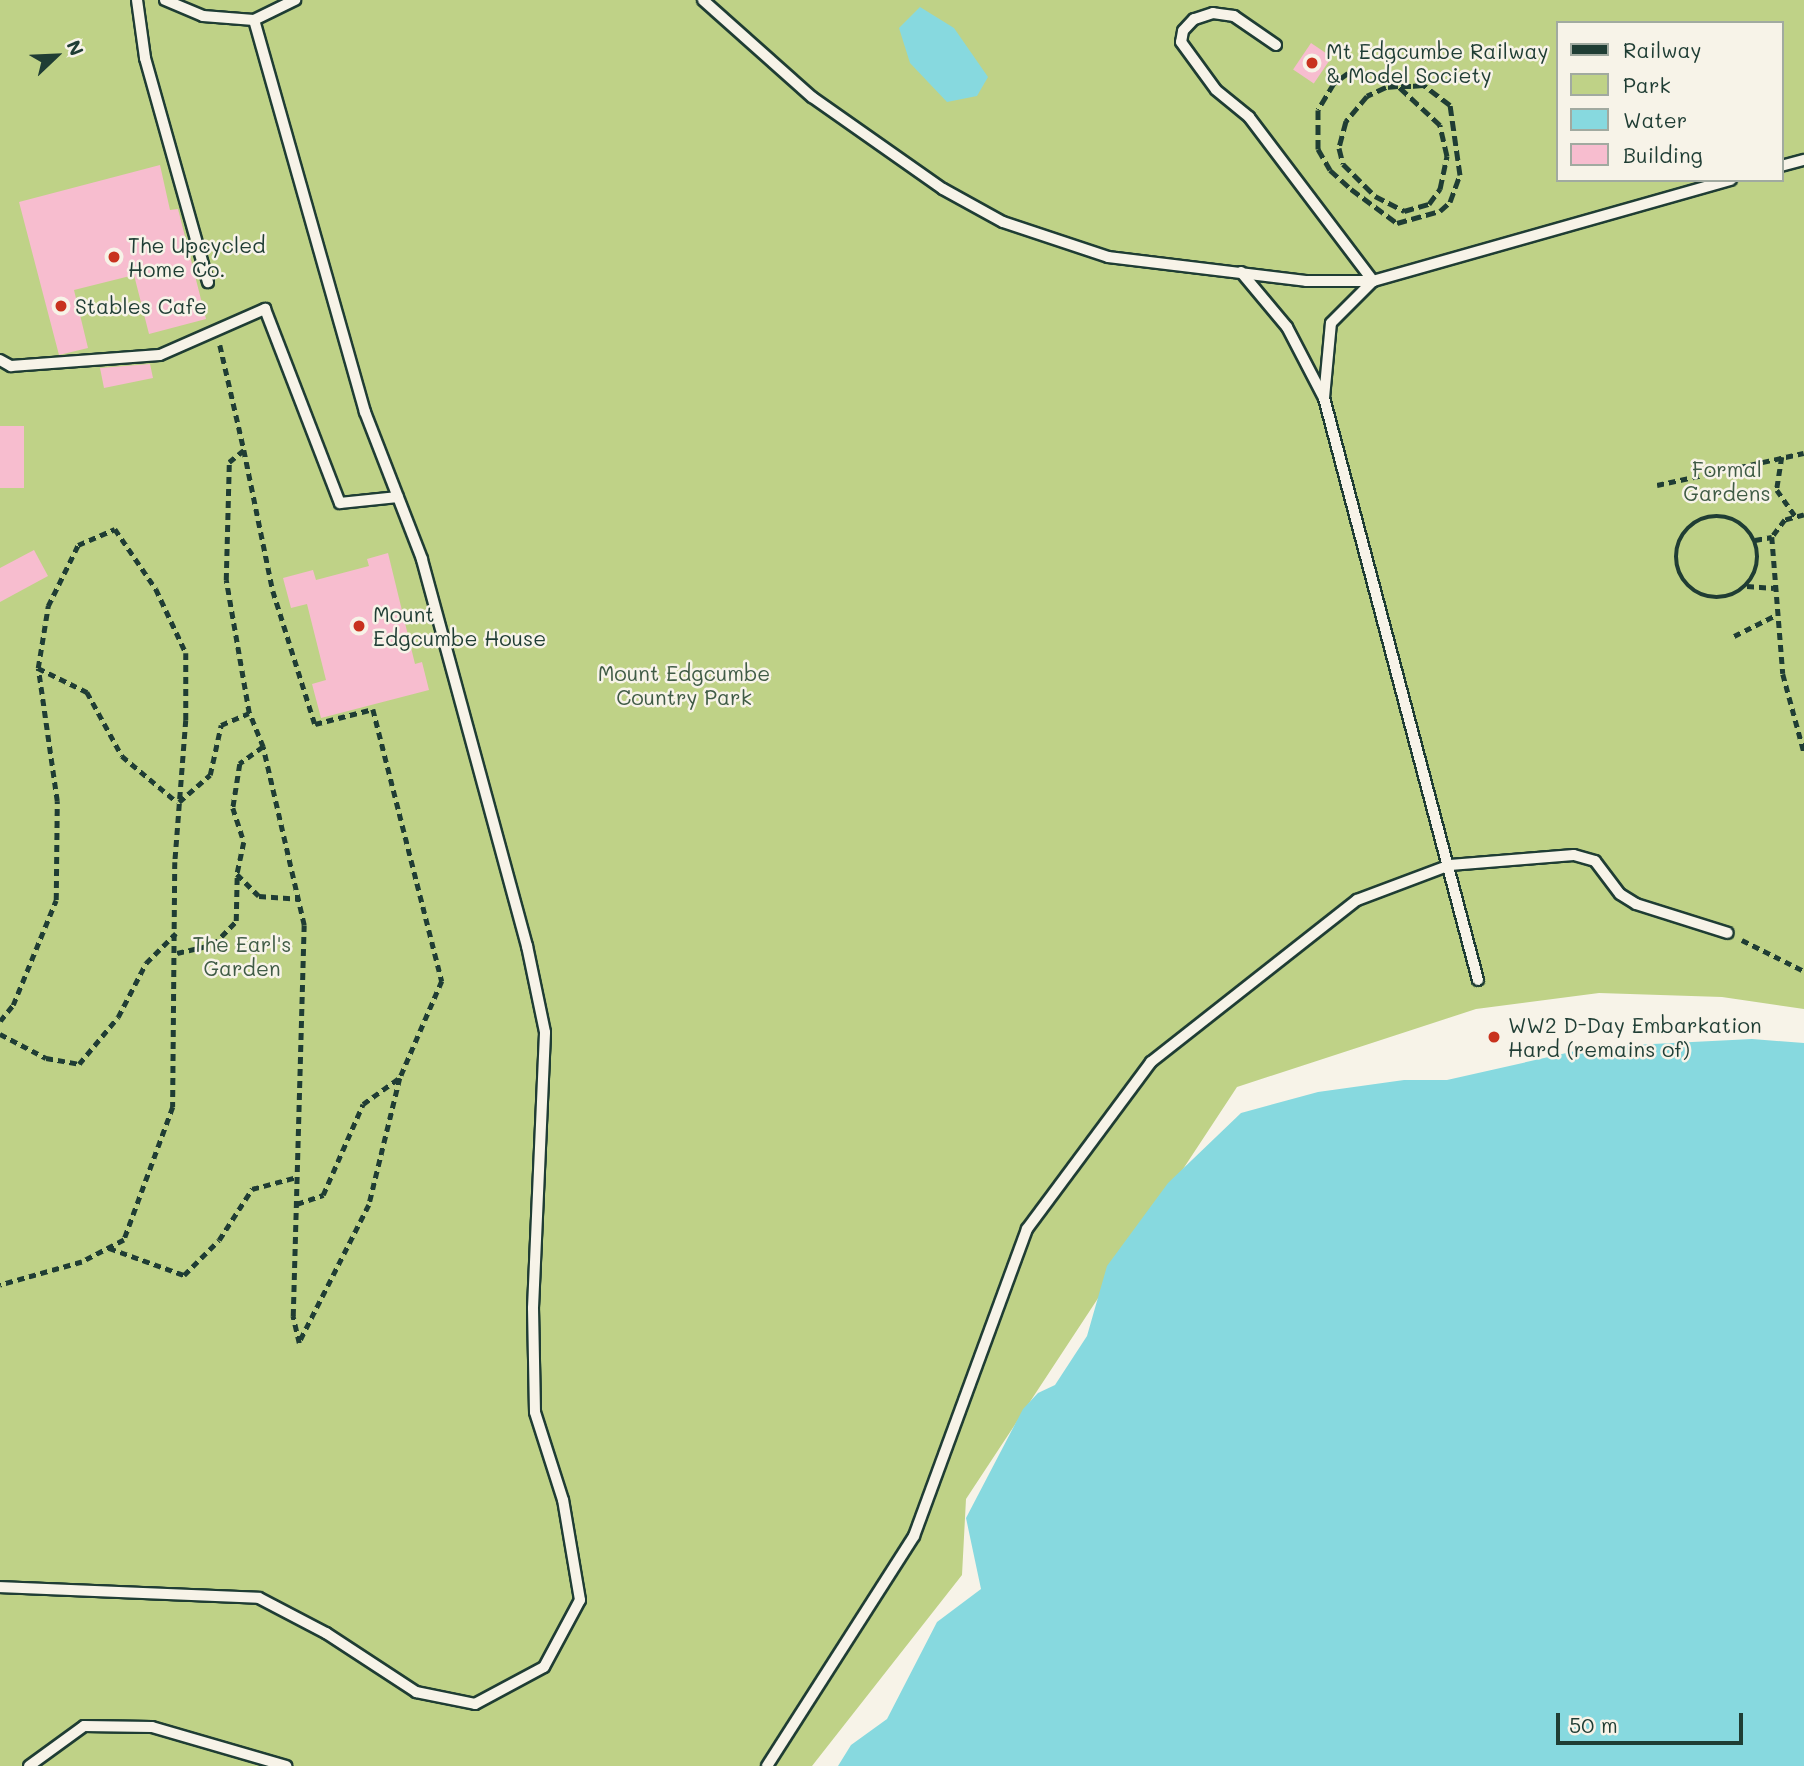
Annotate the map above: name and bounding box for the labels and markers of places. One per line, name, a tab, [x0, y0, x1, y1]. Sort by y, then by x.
place label: Mt Edgcumbe Railway & Model Society	[1326, 38, 1548, 88]
marker: Mt Edgcumbe Railway & Model Society	[1304, 55, 1320, 71]
place label: The Upcycled Home Co.	[128, 232, 265, 282]
marker: The Upcycled Home Co.	[106, 249, 122, 265]
place label: Stables Cafe	[75, 293, 207, 319]
marker: Stables Cafe	[53, 298, 69, 314]
place label: Mount Edgcumbe House	[373, 601, 546, 651]
marker: Mount Edgcumbe House	[351, 618, 367, 634]
place label: WW2 D-Day Embarkation Hard (remains of)	[1508, 1012, 1762, 1062]
marker: WW2 D-Day Embarkation Hard (remains of)	[1486, 1029, 1502, 1045]

